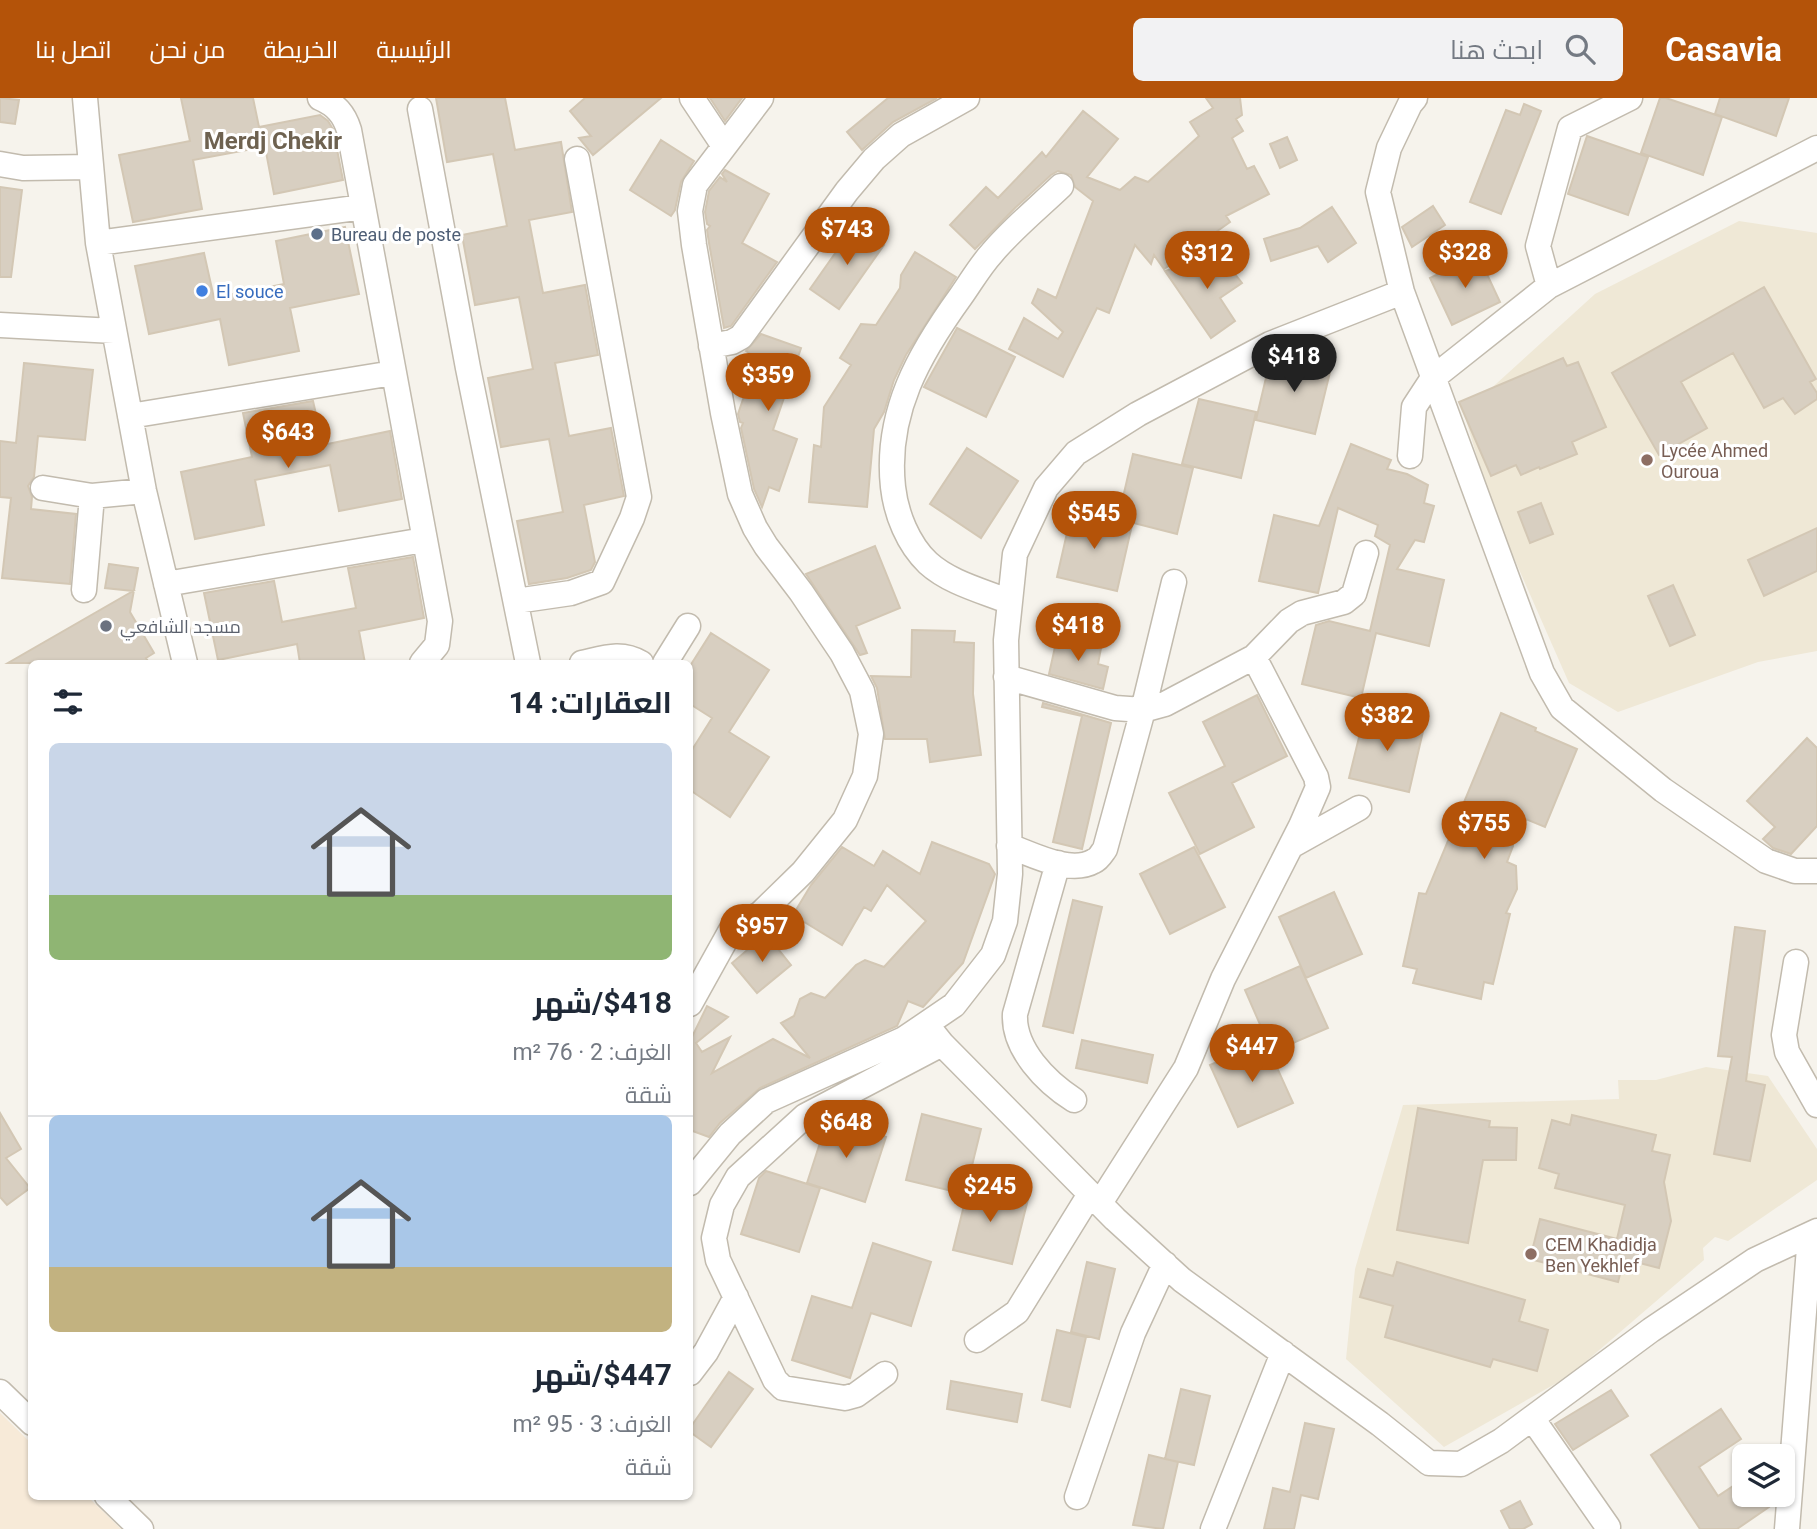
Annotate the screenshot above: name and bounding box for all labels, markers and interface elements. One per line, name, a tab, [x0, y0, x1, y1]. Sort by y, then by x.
search box	[1133, 18, 1623, 81]
icon: search	[1561, 30, 1599, 68]
text: Casavia	[1665, 30, 1782, 69]
text: ابحث هنا	[1450, 35, 1543, 65]
text: اتصل بنا	[35, 36, 112, 64]
text: من نحن	[150, 36, 225, 64]
text: الخريطة	[263, 36, 338, 64]
text: الرئيسية	[376, 36, 452, 64]
district label: Merdj Chekir	[204, 127, 342, 155]
pin: $743	[806, 208, 888, 267]
text: $743	[821, 216, 873, 243]
place label: Bureau de poste	[331, 224, 461, 245]
marker: Bureau de poste	[309, 226, 325, 242]
pin: $328	[1424, 230, 1506, 290]
pin: $312	[1166, 232, 1248, 291]
text: $328	[1439, 239, 1491, 266]
text: $312	[1181, 240, 1233, 267]
place label: El souce	[216, 281, 284, 302]
marker: El souce	[194, 283, 210, 299]
pin: $418	[1253, 334, 1335, 394]
text: $418	[1268, 343, 1320, 370]
pin: $359	[727, 354, 809, 413]
text: $359	[742, 362, 794, 389]
pin: $643	[247, 410, 329, 470]
text: $643	[262, 419, 314, 446]
place label: Lycée Ahmed Ouroua	[1661, 440, 1768, 482]
marker: Lycée Ahmed Ouroua	[1639, 452, 1655, 468]
pin: $545	[1053, 491, 1135, 551]
text: $545	[1068, 500, 1120, 527]
pin: $418	[1037, 603, 1119, 663]
text: $418	[1052, 612, 1104, 639]
place label: مسجد الشافعي	[120, 616, 241, 641]
marker: مسجد الشافعي	[98, 618, 114, 634]
icon: filters	[49, 683, 87, 721]
text: العقارات: 14	[508, 685, 672, 720]
pin: $382	[1346, 694, 1428, 753]
text: $382	[1361, 702, 1413, 729]
icon: home	[298, 789, 424, 915]
pin: $755	[1443, 802, 1525, 861]
text: $755	[1458, 810, 1510, 837]
pin: $957	[721, 904, 803, 964]
text: $957	[736, 913, 788, 940]
text: $418/شهر	[533, 985, 672, 1020]
pin: $447	[1211, 1024, 1293, 1084]
text: $447	[1226, 1033, 1278, 1060]
text: الغرف: 2 · 76 m²	[512, 1039, 672, 1066]
text: شقة	[625, 1082, 672, 1109]
pin: $648	[805, 1100, 887, 1160]
text: $648	[820, 1109, 872, 1136]
icon: home	[298, 1161, 424, 1287]
pin: $245	[949, 1164, 1031, 1224]
text: $245	[964, 1173, 1016, 1200]
place label: CEM Khadidja Ben Yekhlef	[1545, 1234, 1657, 1276]
marker: CEM Khadidja Ben Yekhlef	[1523, 1246, 1539, 1262]
text: $447/شهر	[533, 1357, 672, 1392]
text: الغرف: 3 · 95 m²	[512, 1411, 672, 1438]
map controls	[1732, 1444, 1795, 1507]
button: layers	[1732, 1444, 1795, 1507]
text: شقة	[625, 1454, 672, 1481]

